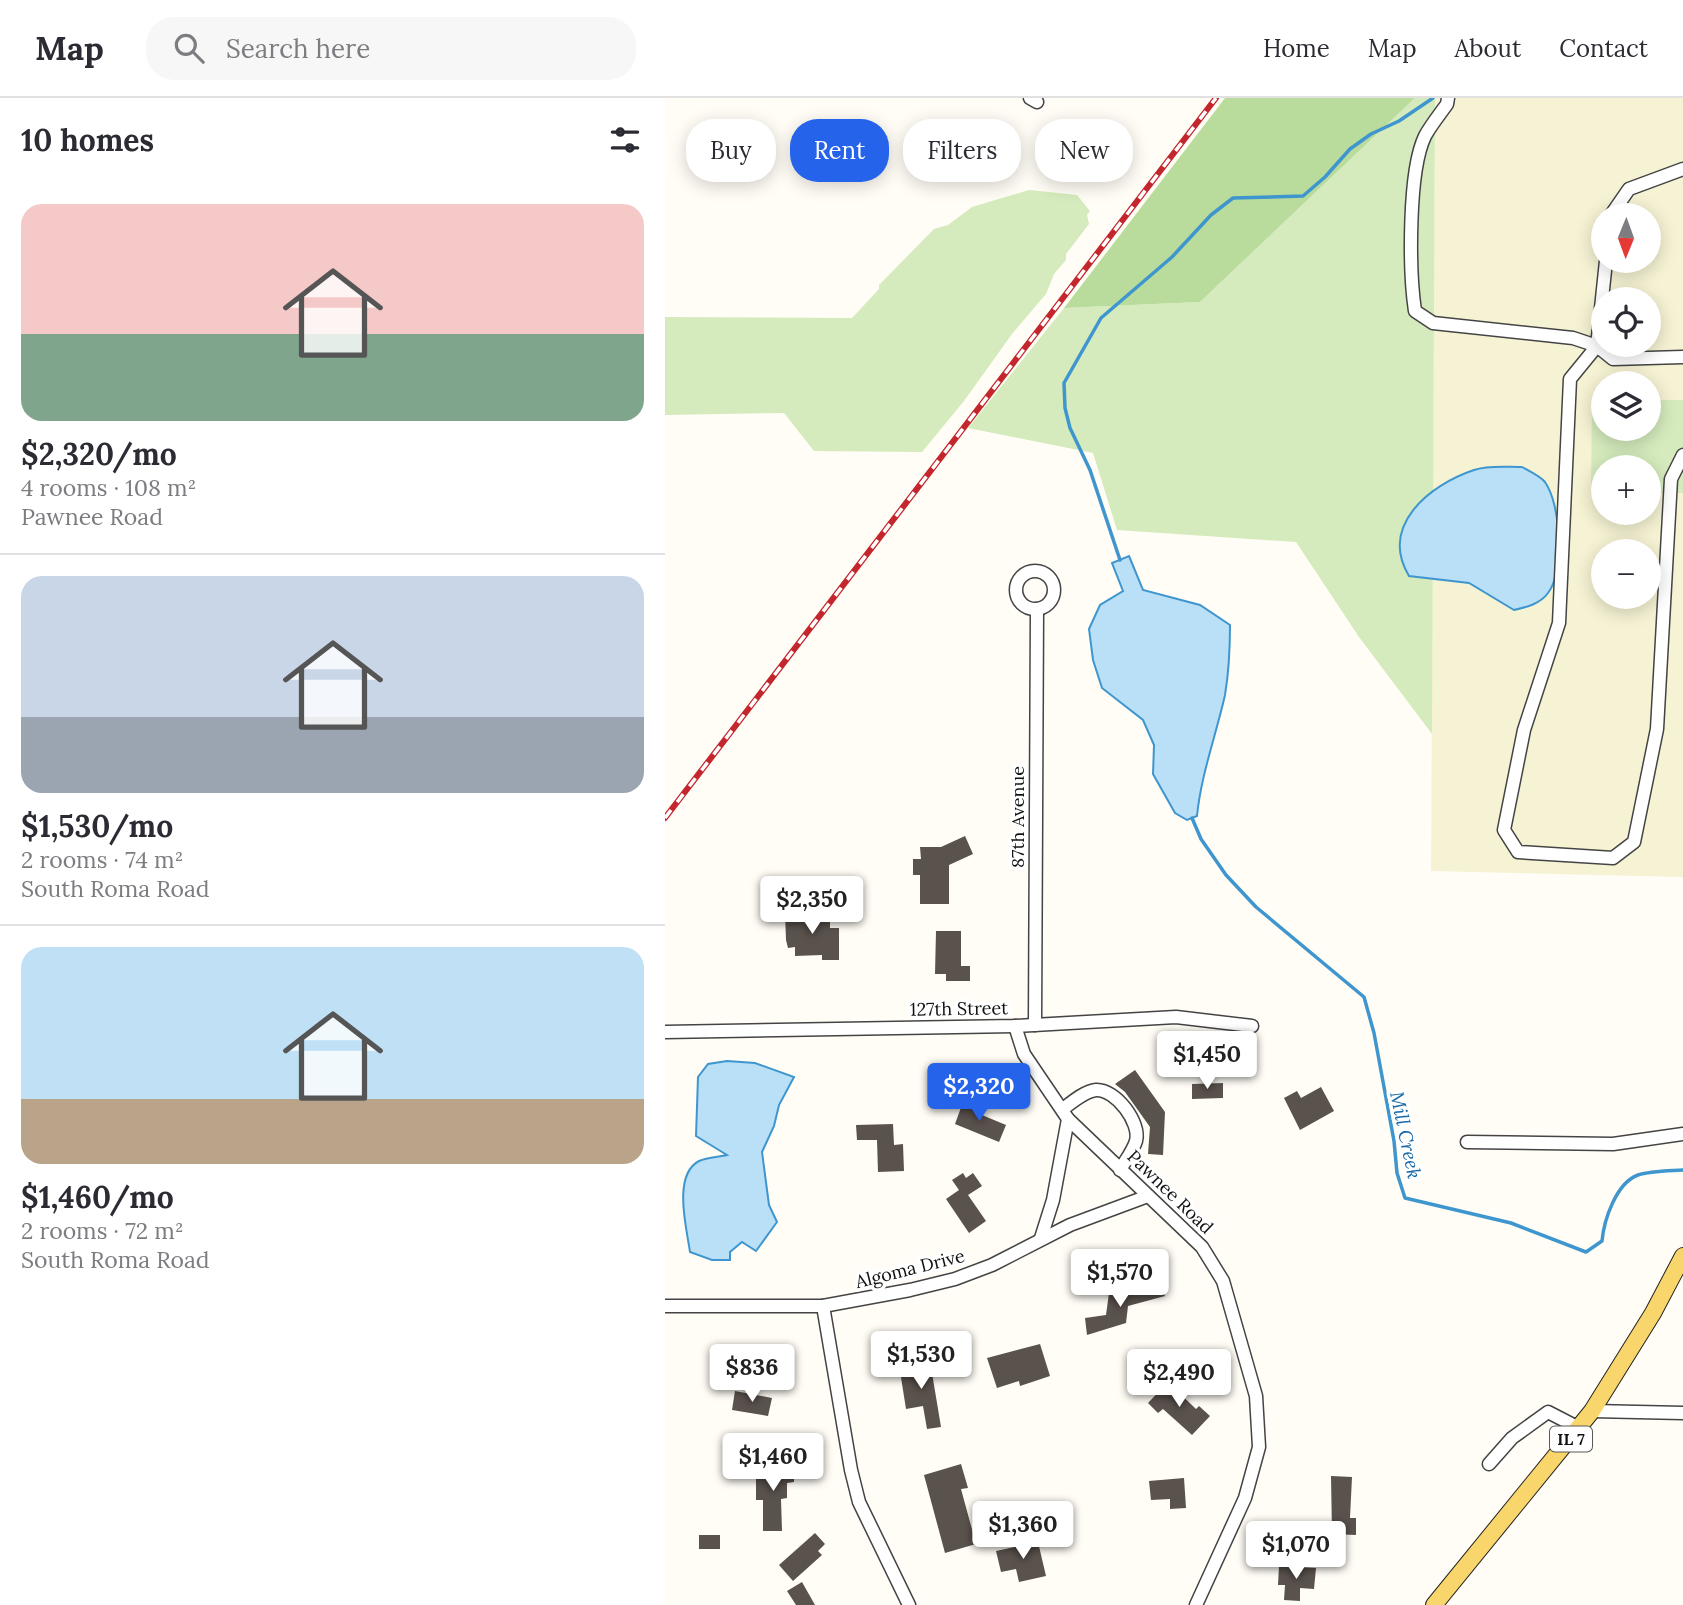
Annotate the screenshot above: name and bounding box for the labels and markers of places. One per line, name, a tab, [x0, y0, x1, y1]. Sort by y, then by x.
pin: $2,350	[755, 876, 869, 936]
pin: $1,450	[1150, 1032, 1264, 1091]
pin: $2,320	[922, 1063, 1036, 1123]
pin: $1,570	[1063, 1250, 1177, 1309]
pin: $1,530	[864, 1332, 978, 1391]
pin: $836	[711, 1344, 793, 1404]
pin: $2,490	[1122, 1350, 1236, 1409]
pin: $1,460	[716, 1434, 830, 1493]
pin: $1,360	[966, 1502, 1080, 1561]
pin: $1,070	[1239, 1522, 1353, 1581]

